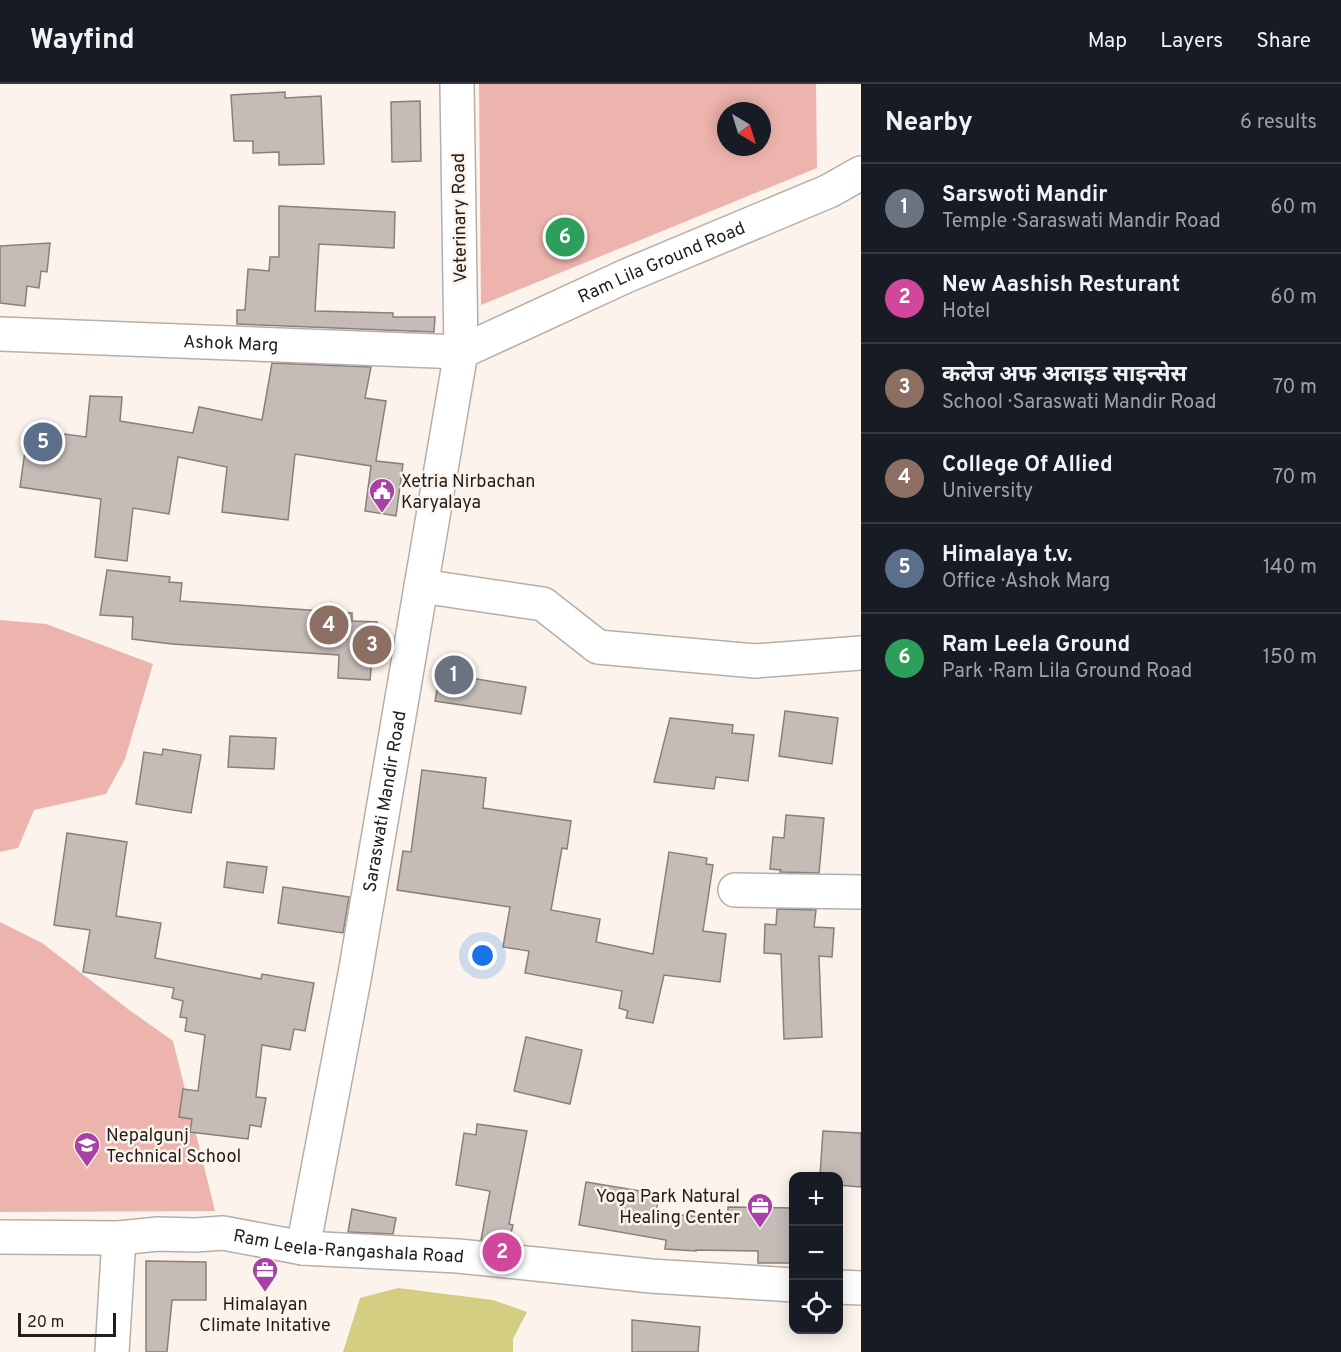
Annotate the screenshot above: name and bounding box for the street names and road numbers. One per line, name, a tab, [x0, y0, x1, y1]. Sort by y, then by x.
street label: Veterinary Road	[448, 153, 473, 283]
street label: Ram Lila Ground Road	[575, 217, 749, 310]
street label: Ashok Marg	[183, 331, 279, 358]
street label: Saraswati Mandir Road	[359, 709, 413, 894]
street label: Ram Leela-Rangashala Road	[231, 1225, 465, 1270]

